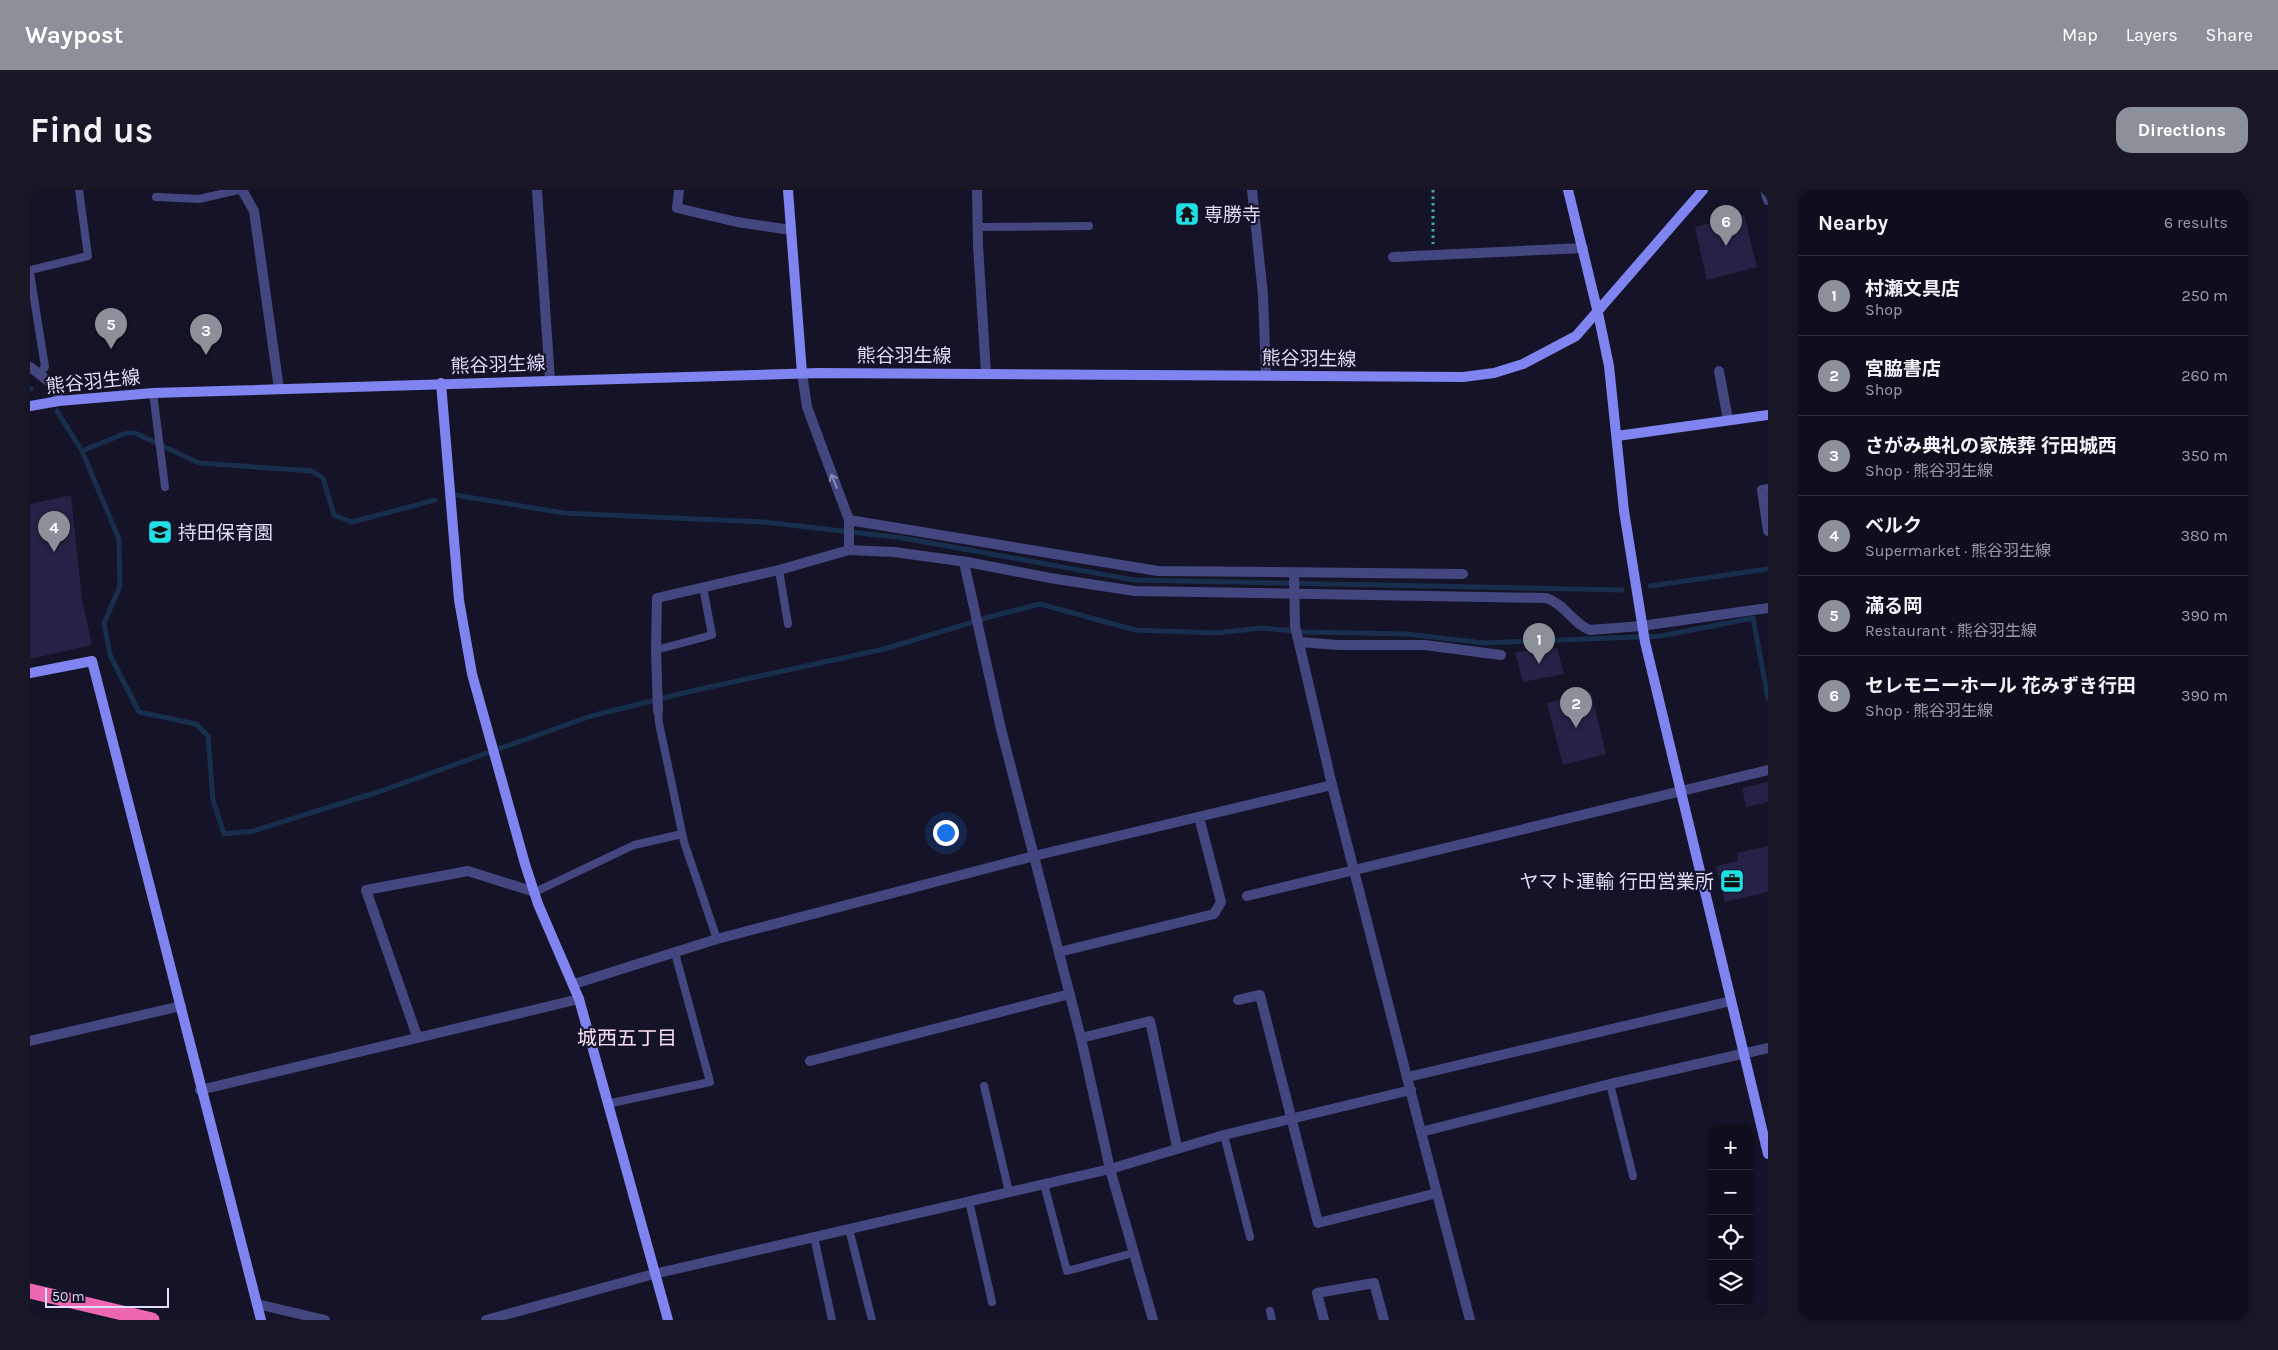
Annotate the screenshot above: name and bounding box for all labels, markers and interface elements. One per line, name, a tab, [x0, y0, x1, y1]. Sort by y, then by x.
text: Waypost	[25, 21, 123, 49]
text: Map	[2062, 24, 2098, 46]
text: Layers	[2126, 24, 2178, 46]
text: Share	[2206, 24, 2253, 46]
button: Directions	[2116, 107, 2248, 153]
text: Find us	[30, 110, 153, 151]
temple icon: 専勝寺	[1174, 201, 1200, 227]
place label: 専勝寺	[1204, 204, 1261, 226]
pin: 6	[1710, 205, 1742, 246]
text: Nearby	[1818, 211, 1888, 235]
text: 6 results	[2164, 213, 2228, 232]
text: 村瀬文具店	[1865, 278, 1960, 300]
text: 1	[1831, 286, 1837, 305]
text: 250 m	[2181, 286, 2228, 305]
text: Shop	[1865, 300, 1902, 319]
pin: 5	[95, 308, 127, 349]
pin: 3	[190, 314, 222, 355]
street label: 熊谷羽生線	[856, 345, 952, 367]
street label: 熊谷羽生線	[1261, 347, 1357, 371]
street label: 熊谷羽生線	[450, 352, 546, 378]
text: 宮脇書店	[1865, 358, 1941, 380]
street label: 熊谷羽生線	[45, 366, 142, 398]
text: 2	[1829, 366, 1839, 385]
text: 260 m	[2181, 366, 2228, 385]
text: Shop	[1865, 380, 1902, 399]
text: さがみ典礼の家族葬 行田城西	[1865, 435, 2117, 457]
text: 3	[1829, 446, 1839, 465]
text: 350 m	[2181, 446, 2228, 465]
text: Shop · 熊谷羽生線	[1865, 461, 1993, 480]
one-way arrow	[829, 474, 838, 489]
pin: 4	[38, 511, 70, 552]
text: ベルク	[1865, 515, 1922, 537]
school or university icon: 持田保育園	[147, 519, 173, 545]
place label: 持田保育園	[178, 522, 273, 544]
text: 4	[1829, 526, 1839, 545]
text: 380 m	[2180, 526, 2228, 545]
text: Supermarket · 熊谷羽生線	[1865, 541, 2051, 560]
text: 滿る岡	[1865, 595, 1922, 617]
text: 5	[1829, 606, 1839, 625]
text: 390 m	[2181, 606, 2228, 625]
text: Restaurant · 熊谷羽生線	[1865, 621, 2037, 640]
pin: 1	[1523, 623, 1555, 664]
text: セレモニーホール 花みずき行田	[1865, 675, 2136, 697]
text: 6	[1829, 686, 1839, 705]
text: 390 m	[2181, 686, 2228, 705]
pin: 2	[1560, 687, 1592, 728]
text: Shop · 熊谷羽生線	[1865, 701, 1993, 720]
your location	[933, 820, 959, 846]
office icon: ヤマト運輸 行田営業所	[1719, 868, 1745, 894]
place label: ヤマト運輸 行田営業所	[1519, 871, 1714, 893]
district label: 城西五丁目	[577, 1027, 677, 1050]
map controls	[1708, 1125, 1753, 1305]
button: +	[1708, 1125, 1753, 1170]
button: −	[1708, 1170, 1753, 1215]
button: locate	[1708, 1215, 1753, 1260]
button: layers	[1708, 1260, 1753, 1305]
scale bar	[45, 1285, 169, 1308]
text: 50 m	[52, 1288, 85, 1305]

